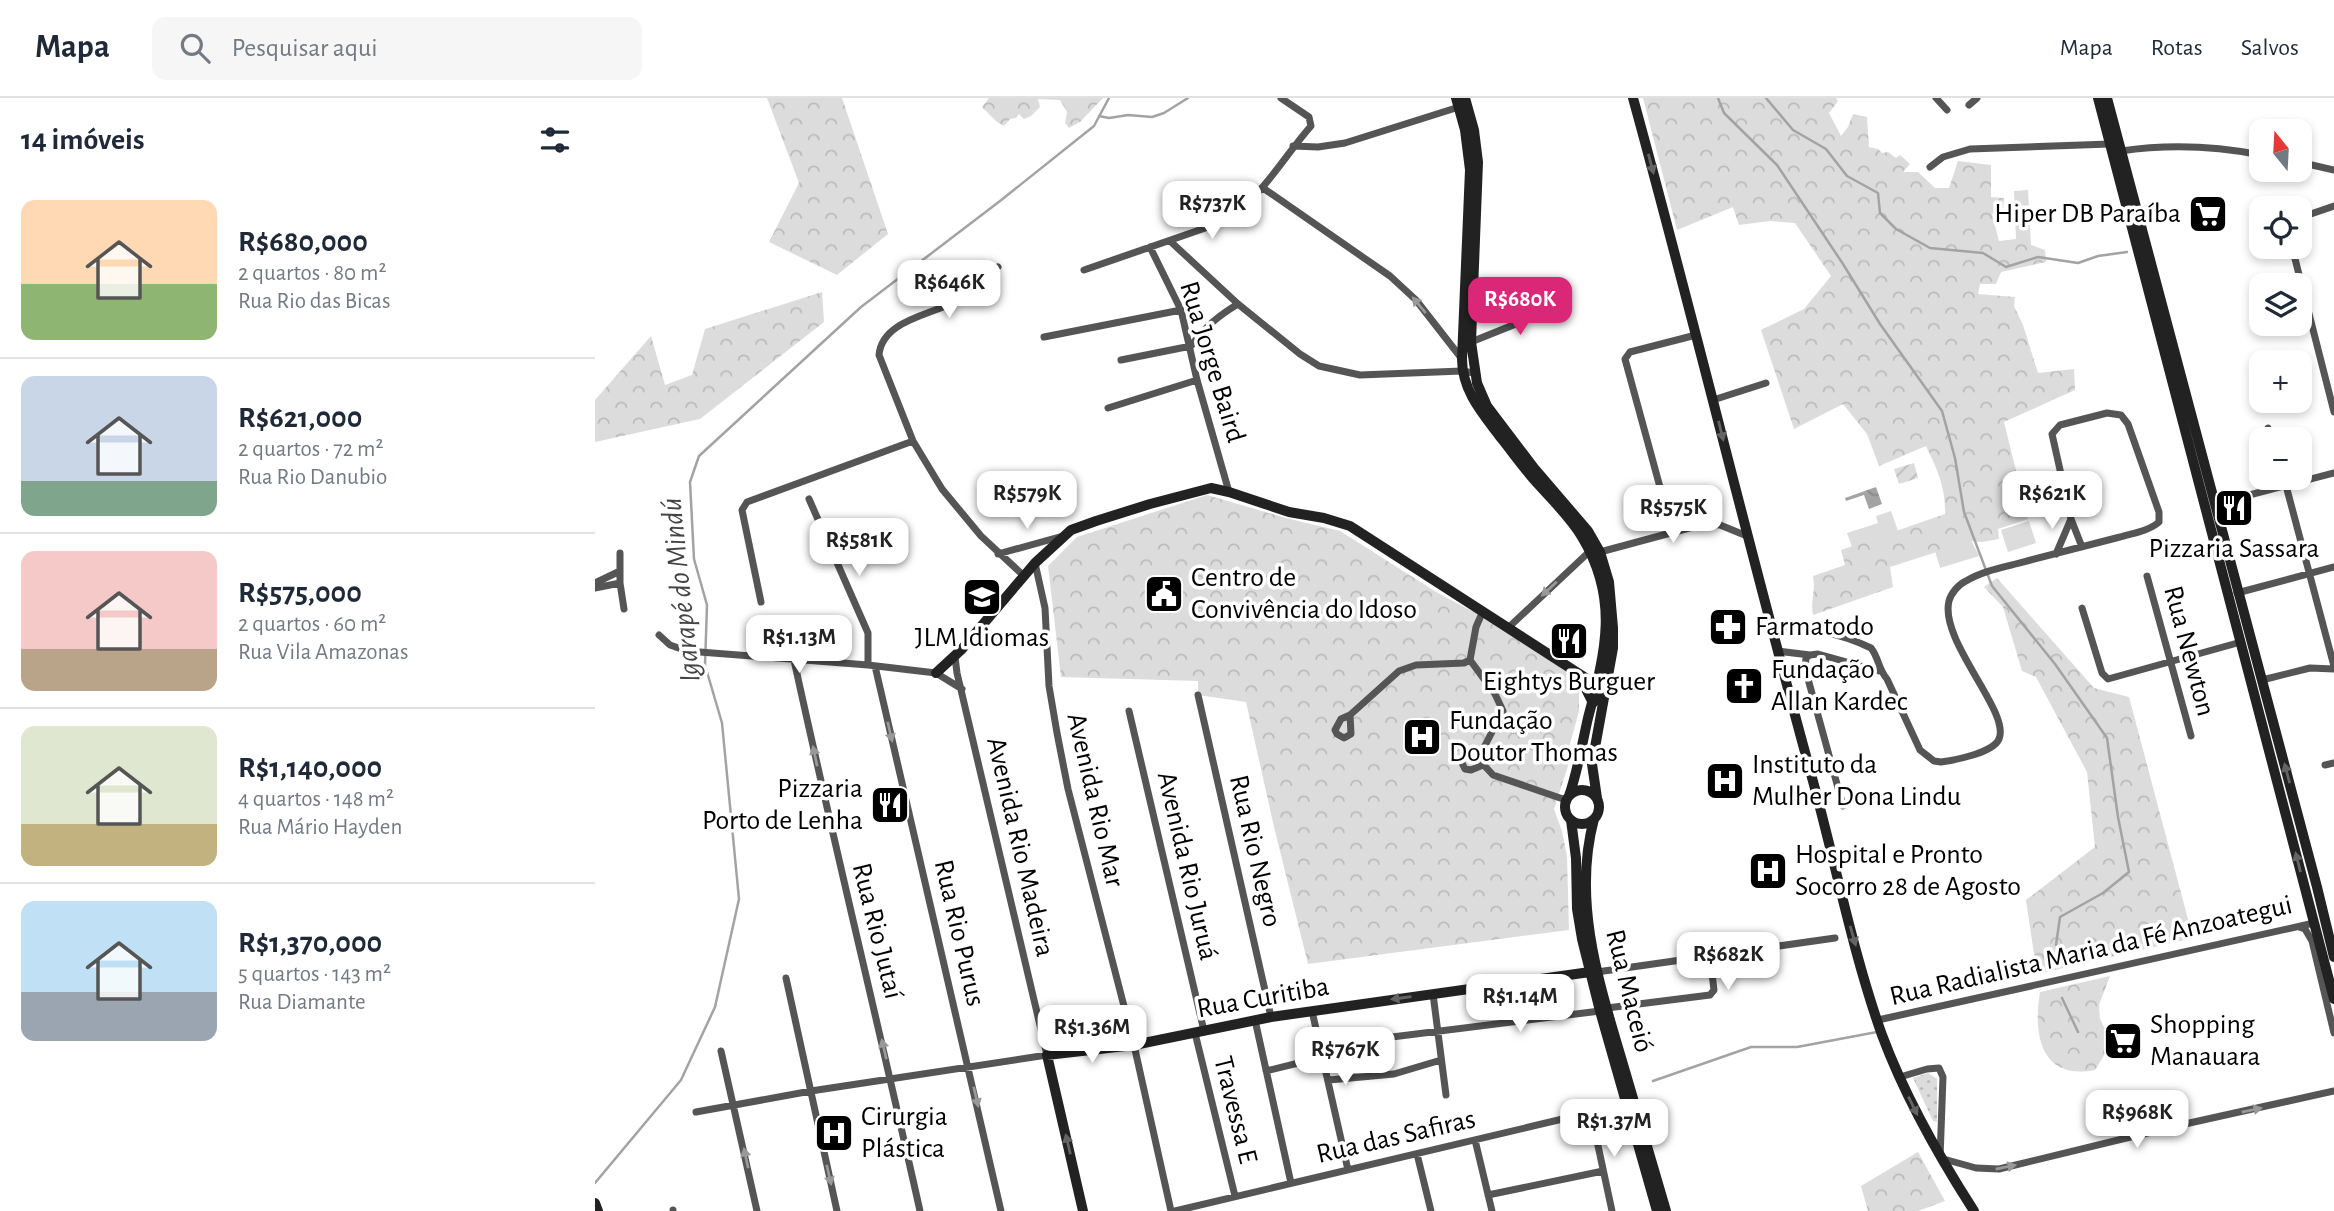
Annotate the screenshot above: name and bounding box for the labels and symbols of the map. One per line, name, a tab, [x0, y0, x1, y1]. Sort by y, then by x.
north arrow	[2249, 119, 2312, 182]
one-way arrow	[1647, 154, 1657, 175]
pin: R$737K	[1155, 181, 1269, 241]
supermarket icon: Hiper DB Paraíba	[2187, 193, 2229, 235]
place label: Hiper DB Paraíba	[1994, 200, 2181, 228]
pin: R$646K	[892, 260, 1006, 320]
street label: Rua Jorge Baird	[1174, 278, 1250, 446]
pin: R$680K	[1463, 278, 1577, 337]
one-way arrow	[1412, 297, 1427, 314]
one-way arrow	[1716, 420, 1727, 442]
pin: R$579K	[970, 472, 1084, 531]
pin: R$621K	[1995, 472, 2109, 531]
pin: R$575K	[1616, 486, 1730, 545]
restaurant icon: Pizzaria Sassara	[2213, 487, 2255, 529]
water label: Igarapé do Mindú	[656, 496, 706, 684]
pin: R$581K	[802, 518, 916, 578]
place label: Pizzaria Sassara	[2148, 535, 2320, 563]
place label: Centro de Convivência do Idoso	[1191, 564, 1417, 624]
public building icon: Centro de Convivência do Idoso	[1143, 573, 1185, 615]
school or university icon: JLM Idiomas	[961, 576, 1003, 618]
one-way arrow	[1541, 581, 1558, 597]
street label: Rua Newton	[2158, 583, 2220, 719]
pharmacy icon: Farmatodo	[1707, 606, 1749, 648]
place label: Farmatodo	[1755, 613, 1874, 641]
pin: R$1.13M	[734, 616, 864, 675]
restaurant icon: Eightys Burguer	[1548, 620, 1590, 662]
place label: JLM Idiomas	[915, 624, 1049, 652]
place label: Fundação Allan Kardec	[1771, 656, 1908, 716]
church icon: Fundação Allan Kardec	[1723, 665, 1765, 707]
place label: Eightys Burguer	[1483, 668, 1655, 696]
place label: Fundação Doutor Thomas	[1449, 707, 1618, 767]
street label: Avenida Rio Mar	[1061, 710, 1129, 890]
hospital icon: Fundação Doutor Thomas	[1401, 716, 1443, 758]
one-way arrow	[885, 721, 896, 743]
street label: Avenida Rio Madeira	[981, 734, 1059, 960]
one-way arrow	[809, 745, 820, 767]
place label: Instituto da Mulher Dona Lindu	[1752, 751, 1961, 811]
hospital icon: Instituto da Mulher Dona Lindu	[1704, 760, 1746, 802]
one-way arrow	[2281, 761, 2292, 783]
street label: Avenida Rio Juruá	[1152, 769, 1222, 963]
street label: Rua Rio Negro	[1224, 772, 1286, 930]
place label: Pizzaria Porto de Lenha	[702, 775, 863, 835]
restaurant icon: Pizzaria Porto de Lenha	[869, 784, 911, 826]
place label: Hospital e Pronto Socorro 28 de Agosto	[1795, 841, 2021, 901]
hospital icon: Hospital e Pronto Socorro 28 de Agosto	[1747, 850, 1789, 892]
one-way arrow	[2292, 850, 2303, 872]
street label: Rua Rio Purus	[929, 857, 989, 1009]
street label: Rua Rio Jutaí	[847, 860, 907, 1002]
street label: Rua Radialista Maria da Fé Anzoategui	[1887, 891, 2295, 1011]
one-way arrow	[1848, 925, 1859, 947]
street label: Rua Maceió	[1600, 927, 1658, 1055]
pin: R$682K	[1671, 932, 1785, 992]
street label: Rua Curitiba	[1195, 973, 1331, 1023]
pin: R$1.14M	[1455, 974, 1585, 1034]
one-way arrow	[1390, 993, 1412, 1004]
pin: R$1.36M	[1027, 1006, 1157, 1065]
place label: Shopping Manauara	[2150, 1011, 2261, 1071]
supermarket icon: Shopping Manauara	[2102, 1020, 2144, 1062]
pin: R$767K	[1288, 1028, 1402, 1087]
one-way arrow	[878, 1038, 889, 1060]
street label: Travessa E	[1208, 1054, 1262, 1166]
one-way arrow	[970, 1086, 981, 1108]
pin: R$968K	[2080, 1090, 2194, 1150]
one-way arrow	[1908, 1096, 1919, 1116]
pin: R$1.37M	[1549, 1100, 1679, 1159]
place label: Cirurgia Plástica	[861, 1103, 948, 1163]
one-way arrow	[2241, 1104, 2263, 1115]
street label: Rua das Safiras	[1314, 1105, 1478, 1169]
hospital icon: Cirurgia Plástica	[813, 1112, 855, 1154]
one-way arrow	[1062, 1133, 1073, 1155]
one-way arrow	[740, 1147, 751, 1169]
one-way arrow	[1996, 1161, 2018, 1172]
one-way arrow	[824, 1164, 835, 1186]

